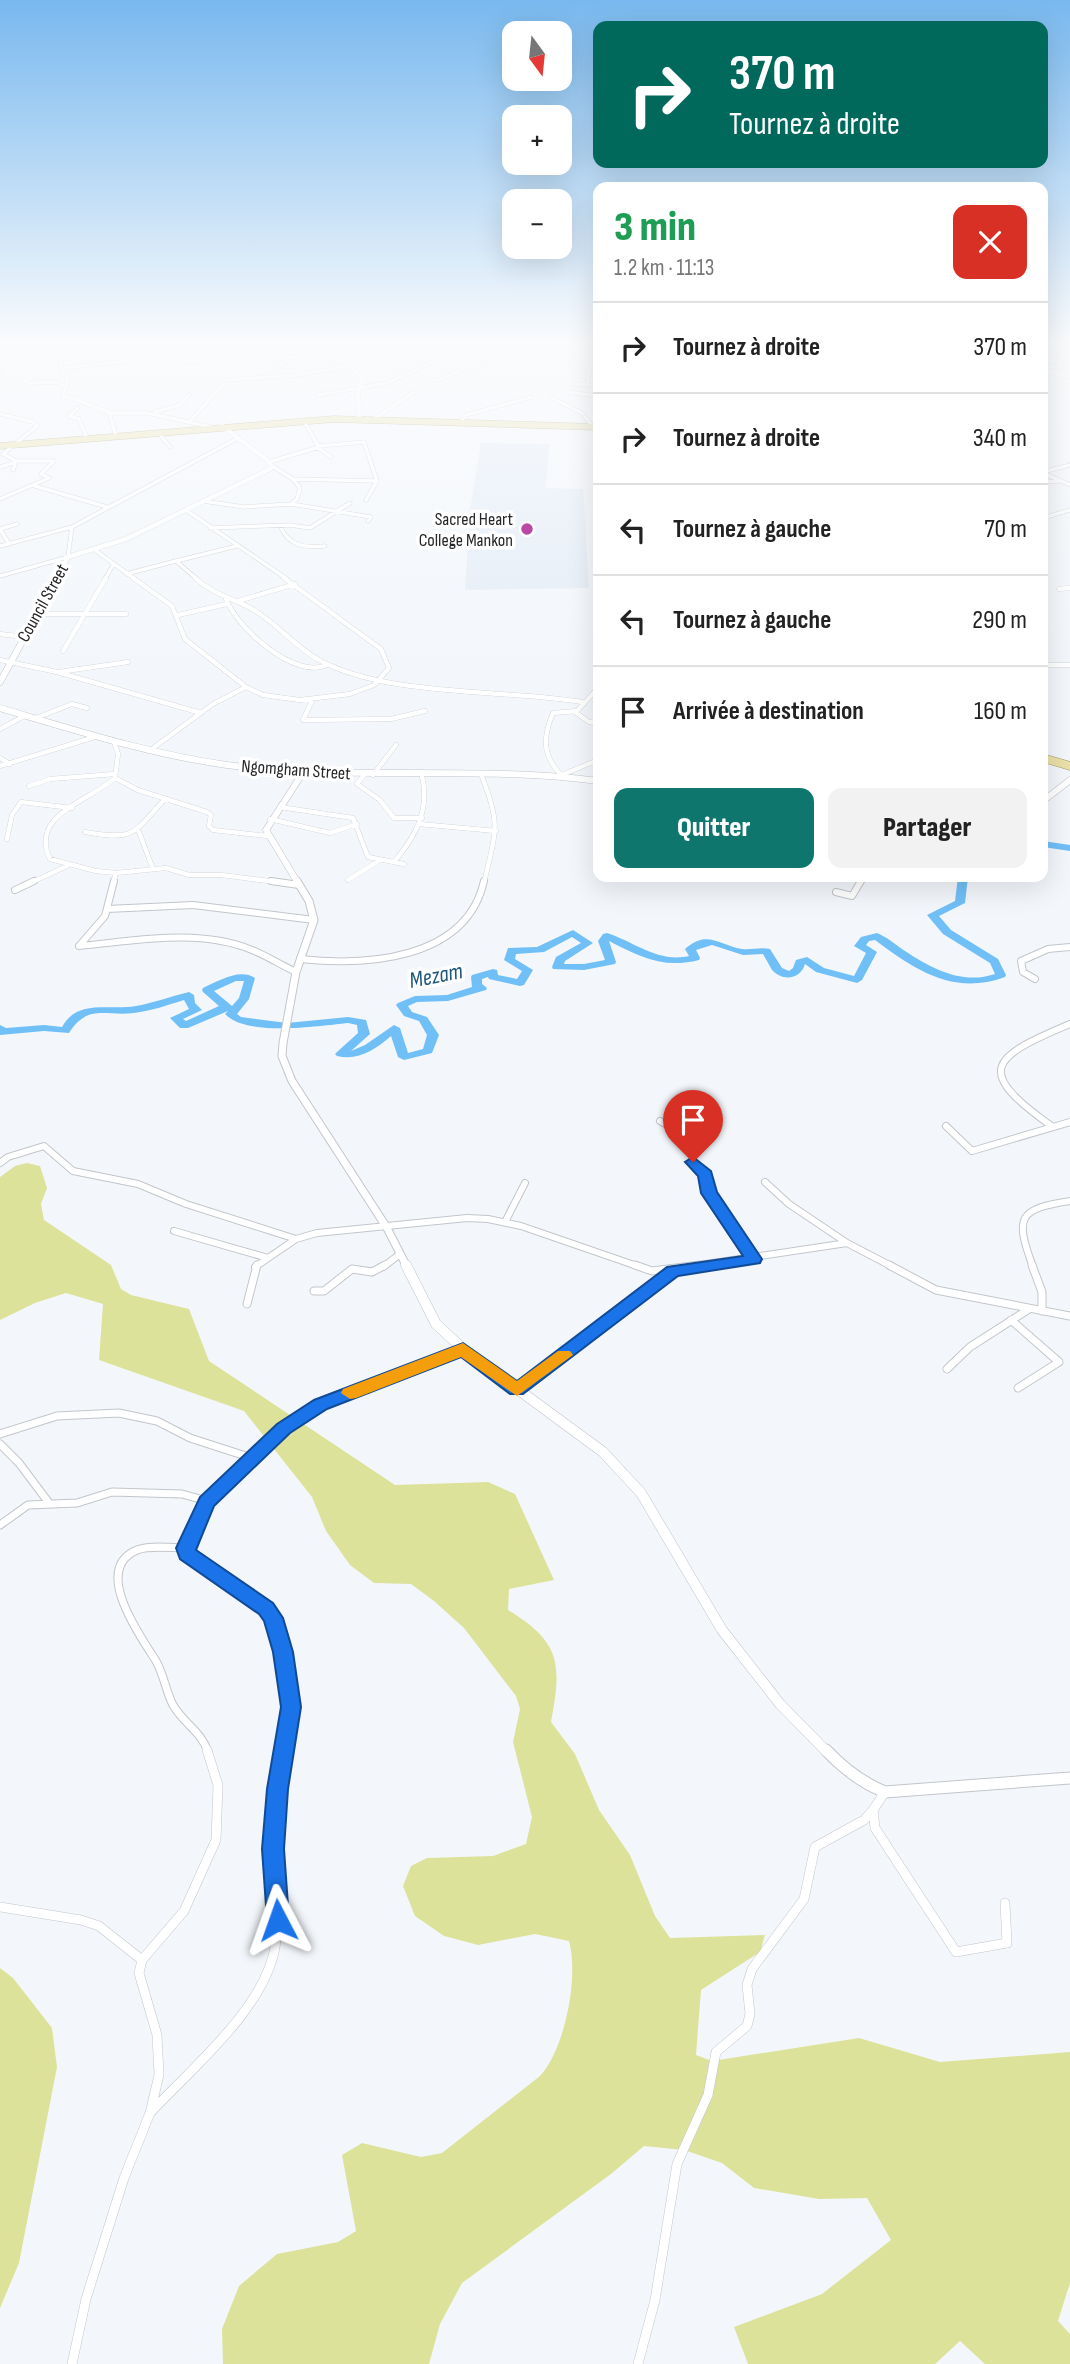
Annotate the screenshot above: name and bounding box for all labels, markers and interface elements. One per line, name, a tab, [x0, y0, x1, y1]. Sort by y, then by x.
north arrow	[502, 21, 572, 91]
map controls	[502, 21, 572, 259]
text: 370 m	[729, 45, 836, 104]
icon: right	[614, 49, 705, 140]
button: +	[502, 105, 572, 175]
text: Tournez à droite	[729, 105, 900, 144]
button: −	[502, 189, 572, 259]
text: 3 min	[614, 202, 696, 253]
button: close	[953, 205, 1027, 279]
text: 1.2 km · 11:13	[614, 254, 715, 282]
icon: right	[614, 329, 652, 367]
text: Tournez à droite	[673, 332, 820, 363]
text: 370 m	[973, 332, 1027, 363]
icon: right	[614, 420, 652, 458]
text: Tournez à droite	[673, 423, 820, 454]
text: 340 m	[973, 423, 1027, 454]
place label: Sacred Heart College Mankon	[419, 509, 514, 551]
icon: left	[614, 511, 652, 549]
text: Tournez à gauche	[673, 514, 831, 545]
text: 70 m	[984, 514, 1027, 545]
marker: Sacred Heart College Mankon	[519, 521, 535, 537]
street label: Council Street	[13, 560, 73, 646]
icon: left	[614, 602, 652, 640]
text: Tournez à gauche	[673, 605, 831, 636]
text: 290 m	[972, 605, 1027, 636]
icon: arrive	[614, 693, 652, 731]
text: Arrivée à destination	[673, 696, 864, 727]
text: 160 m	[974, 696, 1027, 727]
street label: Ngomgham Street	[241, 756, 352, 784]
button: Quitter	[614, 788, 814, 868]
button: Partager	[828, 788, 1027, 868]
water label: Mezam	[407, 957, 466, 995]
pin	[663, 1090, 723, 1162]
icon: arrive	[674, 1101, 712, 1139]
position arrow	[241, 1883, 315, 1957]

